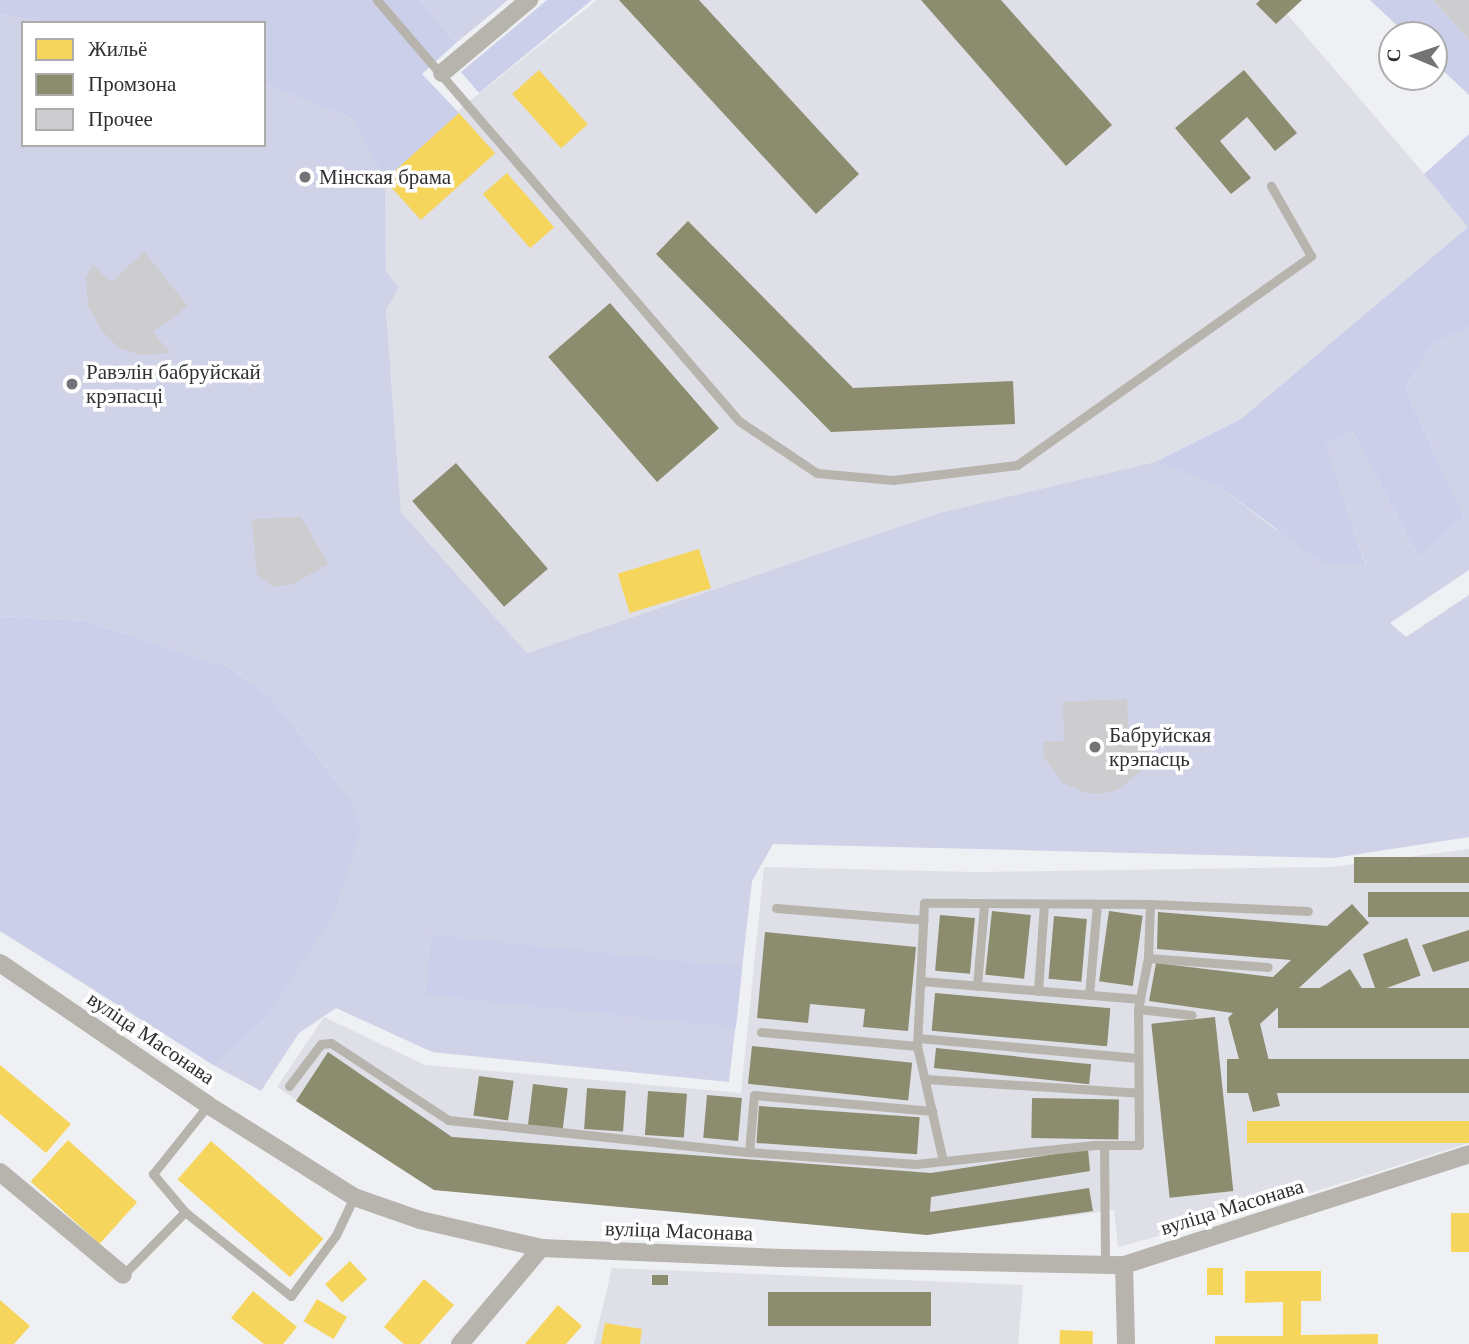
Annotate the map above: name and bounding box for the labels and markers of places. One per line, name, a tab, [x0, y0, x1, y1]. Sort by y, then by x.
place label: Мінская брама	[319, 164, 451, 190]
marker: Мінская брама	[297, 169, 313, 185]
place label: Равэлін бабруйскай крэпасці	[86, 359, 261, 409]
marker: Равэлін бабруйскай крэпасці	[64, 376, 80, 392]
place label: Бабруйская крэпасць	[1109, 722, 1211, 772]
marker: Бабруйская крэпасць	[1087, 739, 1103, 755]

